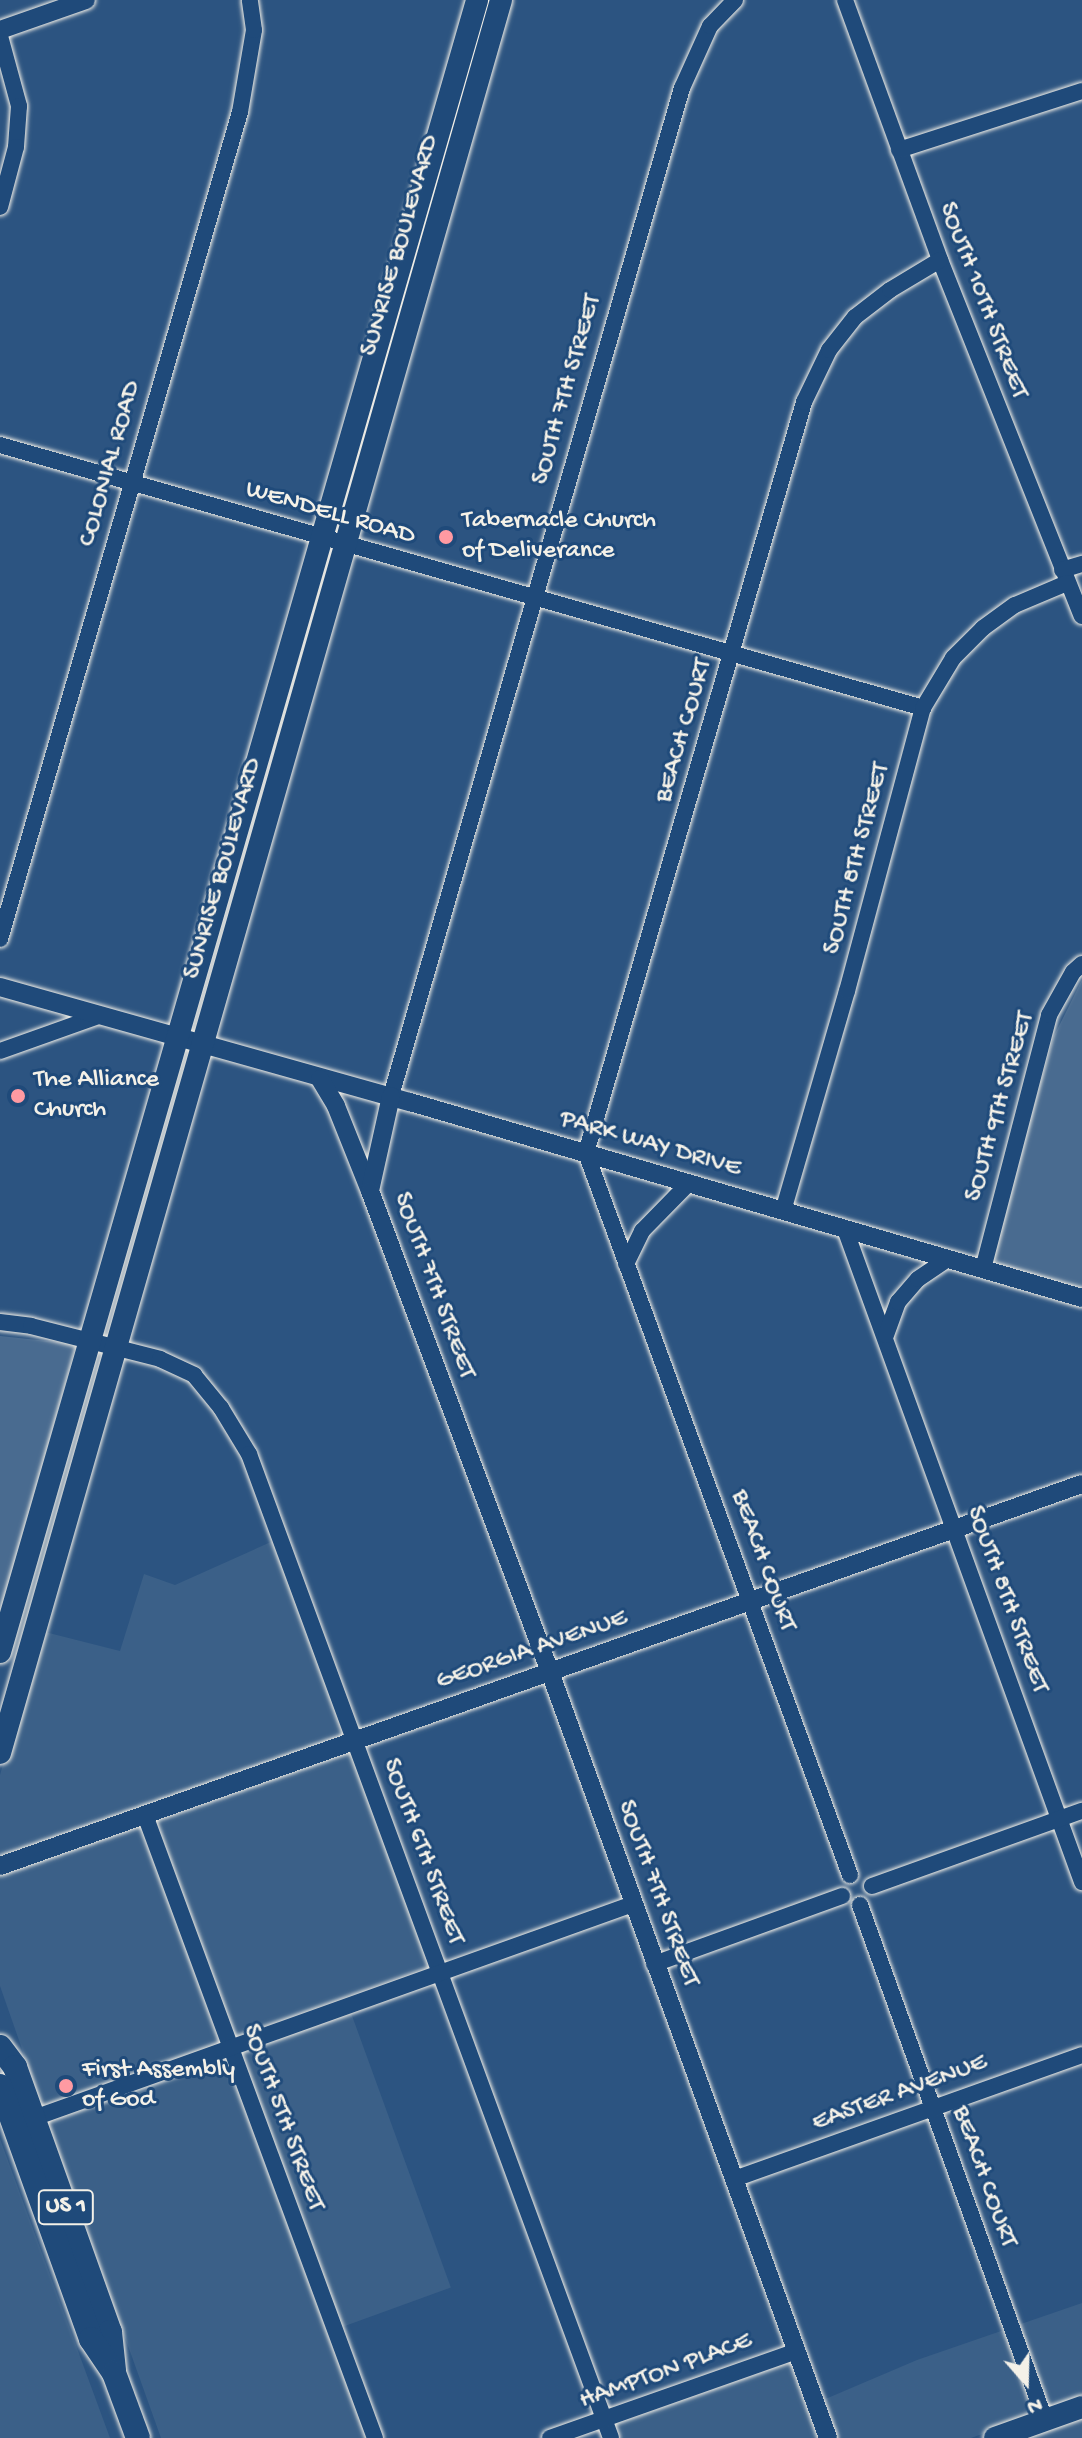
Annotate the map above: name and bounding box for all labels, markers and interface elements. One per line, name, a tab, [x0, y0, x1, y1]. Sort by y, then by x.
street label: SUNRISE BOULEVARD	[355, 132, 447, 360]
street label: SOUTH 10TH STREET	[930, 198, 1034, 404]
street label: SOUTH 7TH STREET	[526, 291, 610, 489]
street label: COLONIAL ROAD	[72, 378, 150, 550]
street label: WENDELL ROAD	[242, 475, 418, 553]
place label: Tabernacle Church of Deliverance	[462, 506, 656, 568]
marker: Tabernacle Church of Deliverance	[437, 528, 455, 546]
street label: BEACH COURT	[650, 655, 720, 807]
street label: SUNRISE BOULEVARD	[178, 755, 270, 983]
street label: SOUTH 8TH STREET	[817, 760, 899, 958]
street label: SOUTH 9TH STREET	[959, 1009, 1043, 1205]
place label: The Alliance Church	[34, 1065, 159, 1126]
marker: The Alliance Church	[9, 1087, 27, 1105]
street label: PARK WAY DRIVE	[556, 1104, 744, 1186]
street label: SOUTH 7TH STREET	[385, 1188, 481, 1384]
street label: BEACH COURT	[722, 1486, 802, 1636]
street label: SOUTH 8TH STREET	[958, 1502, 1054, 1698]
street label: GEORGIA AVENUE	[432, 1604, 632, 1698]
street label: SOUTH 6TH STREET	[374, 1755, 470, 1949]
street label: SOUTH 7TH STREET	[609, 1796, 705, 1992]
street label: SOUTH 5TH STREET	[234, 2020, 330, 2216]
street label: EASTER AVENUE	[808, 2048, 992, 2140]
place label: First Assembly of God	[82, 2055, 235, 2116]
marker: First Assembly of God	[57, 2077, 75, 2095]
street label: BEACH COURT	[943, 2102, 1023, 2252]
road number: US 1	[36, 2187, 96, 2227]
street label: HAMPTON PLACE	[576, 2326, 756, 2418]
north arrow	[986, 2342, 1066, 2422]
text: N	[1023, 2390, 1045, 2419]

